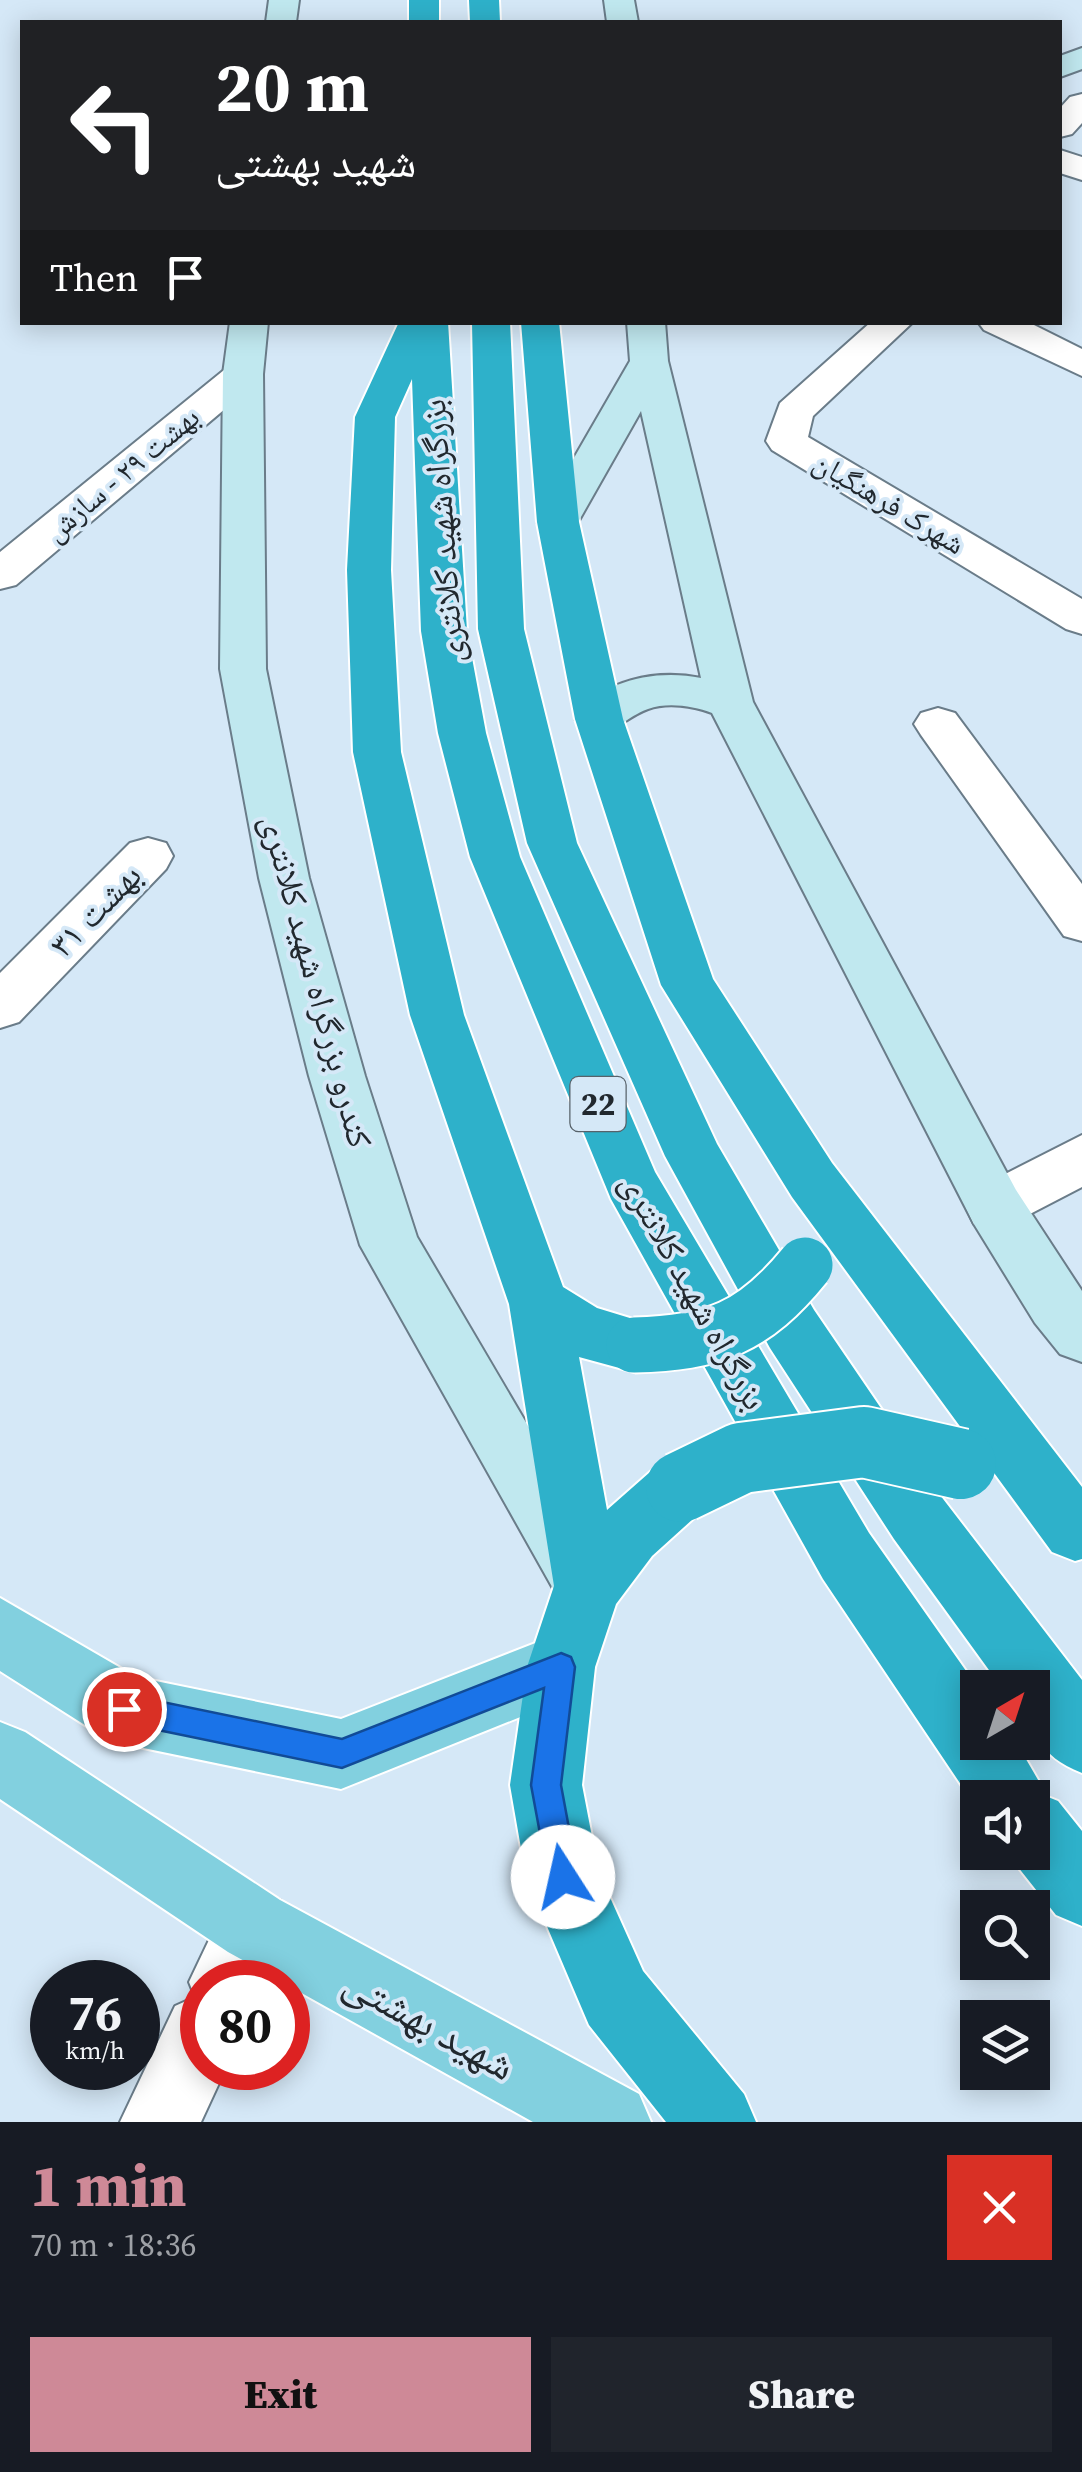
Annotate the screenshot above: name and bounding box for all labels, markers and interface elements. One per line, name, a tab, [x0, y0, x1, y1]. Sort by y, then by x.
text: 20 m	[215, 38, 369, 134]
icon: left	[50, 60, 180, 190]
text: شهید بهشتی	[215, 130, 416, 192]
icon: arrive	[158, 250, 213, 305]
text: Then	[50, 252, 138, 304]
street label: بهشت ۲۹ - سازش	[35, 397, 208, 551]
street label: بزرگراه شهید کلانتری	[409, 397, 475, 665]
street label: شهرک فرهنگیان	[806, 441, 973, 564]
street label: کندرو بزرگراه شهید کلانتری	[249, 809, 385, 1153]
street label: بهشت ۳۱	[38, 852, 152, 968]
road number: 22	[570, 1077, 626, 1131]
street label: بزرگراه شهید کلانتری	[609, 1164, 779, 1418]
pin	[82, 1667, 167, 1752]
north arrow	[960, 1670, 1050, 1760]
map controls	[960, 1670, 1050, 2090]
icon: arrive	[97, 1682, 152, 1737]
button: sound	[960, 1780, 1050, 1870]
position arrow	[511, 1825, 615, 1929]
button: search	[960, 1890, 1050, 1980]
street label: شهید بهشتی	[334, 1952, 526, 2094]
speed limit sign: 80	[180, 1960, 310, 2090]
text: 76	[68, 1978, 122, 2047]
button: layers	[960, 2000, 1050, 2090]
text: km/h	[65, 2033, 125, 2067]
text: 1 min	[30, 2144, 186, 2226]
button: close	[947, 2155, 1052, 2260]
text: 70 m · 18:36	[30, 2223, 196, 2267]
button: Exit	[30, 2337, 531, 2452]
button: Share	[551, 2337, 1052, 2452]

